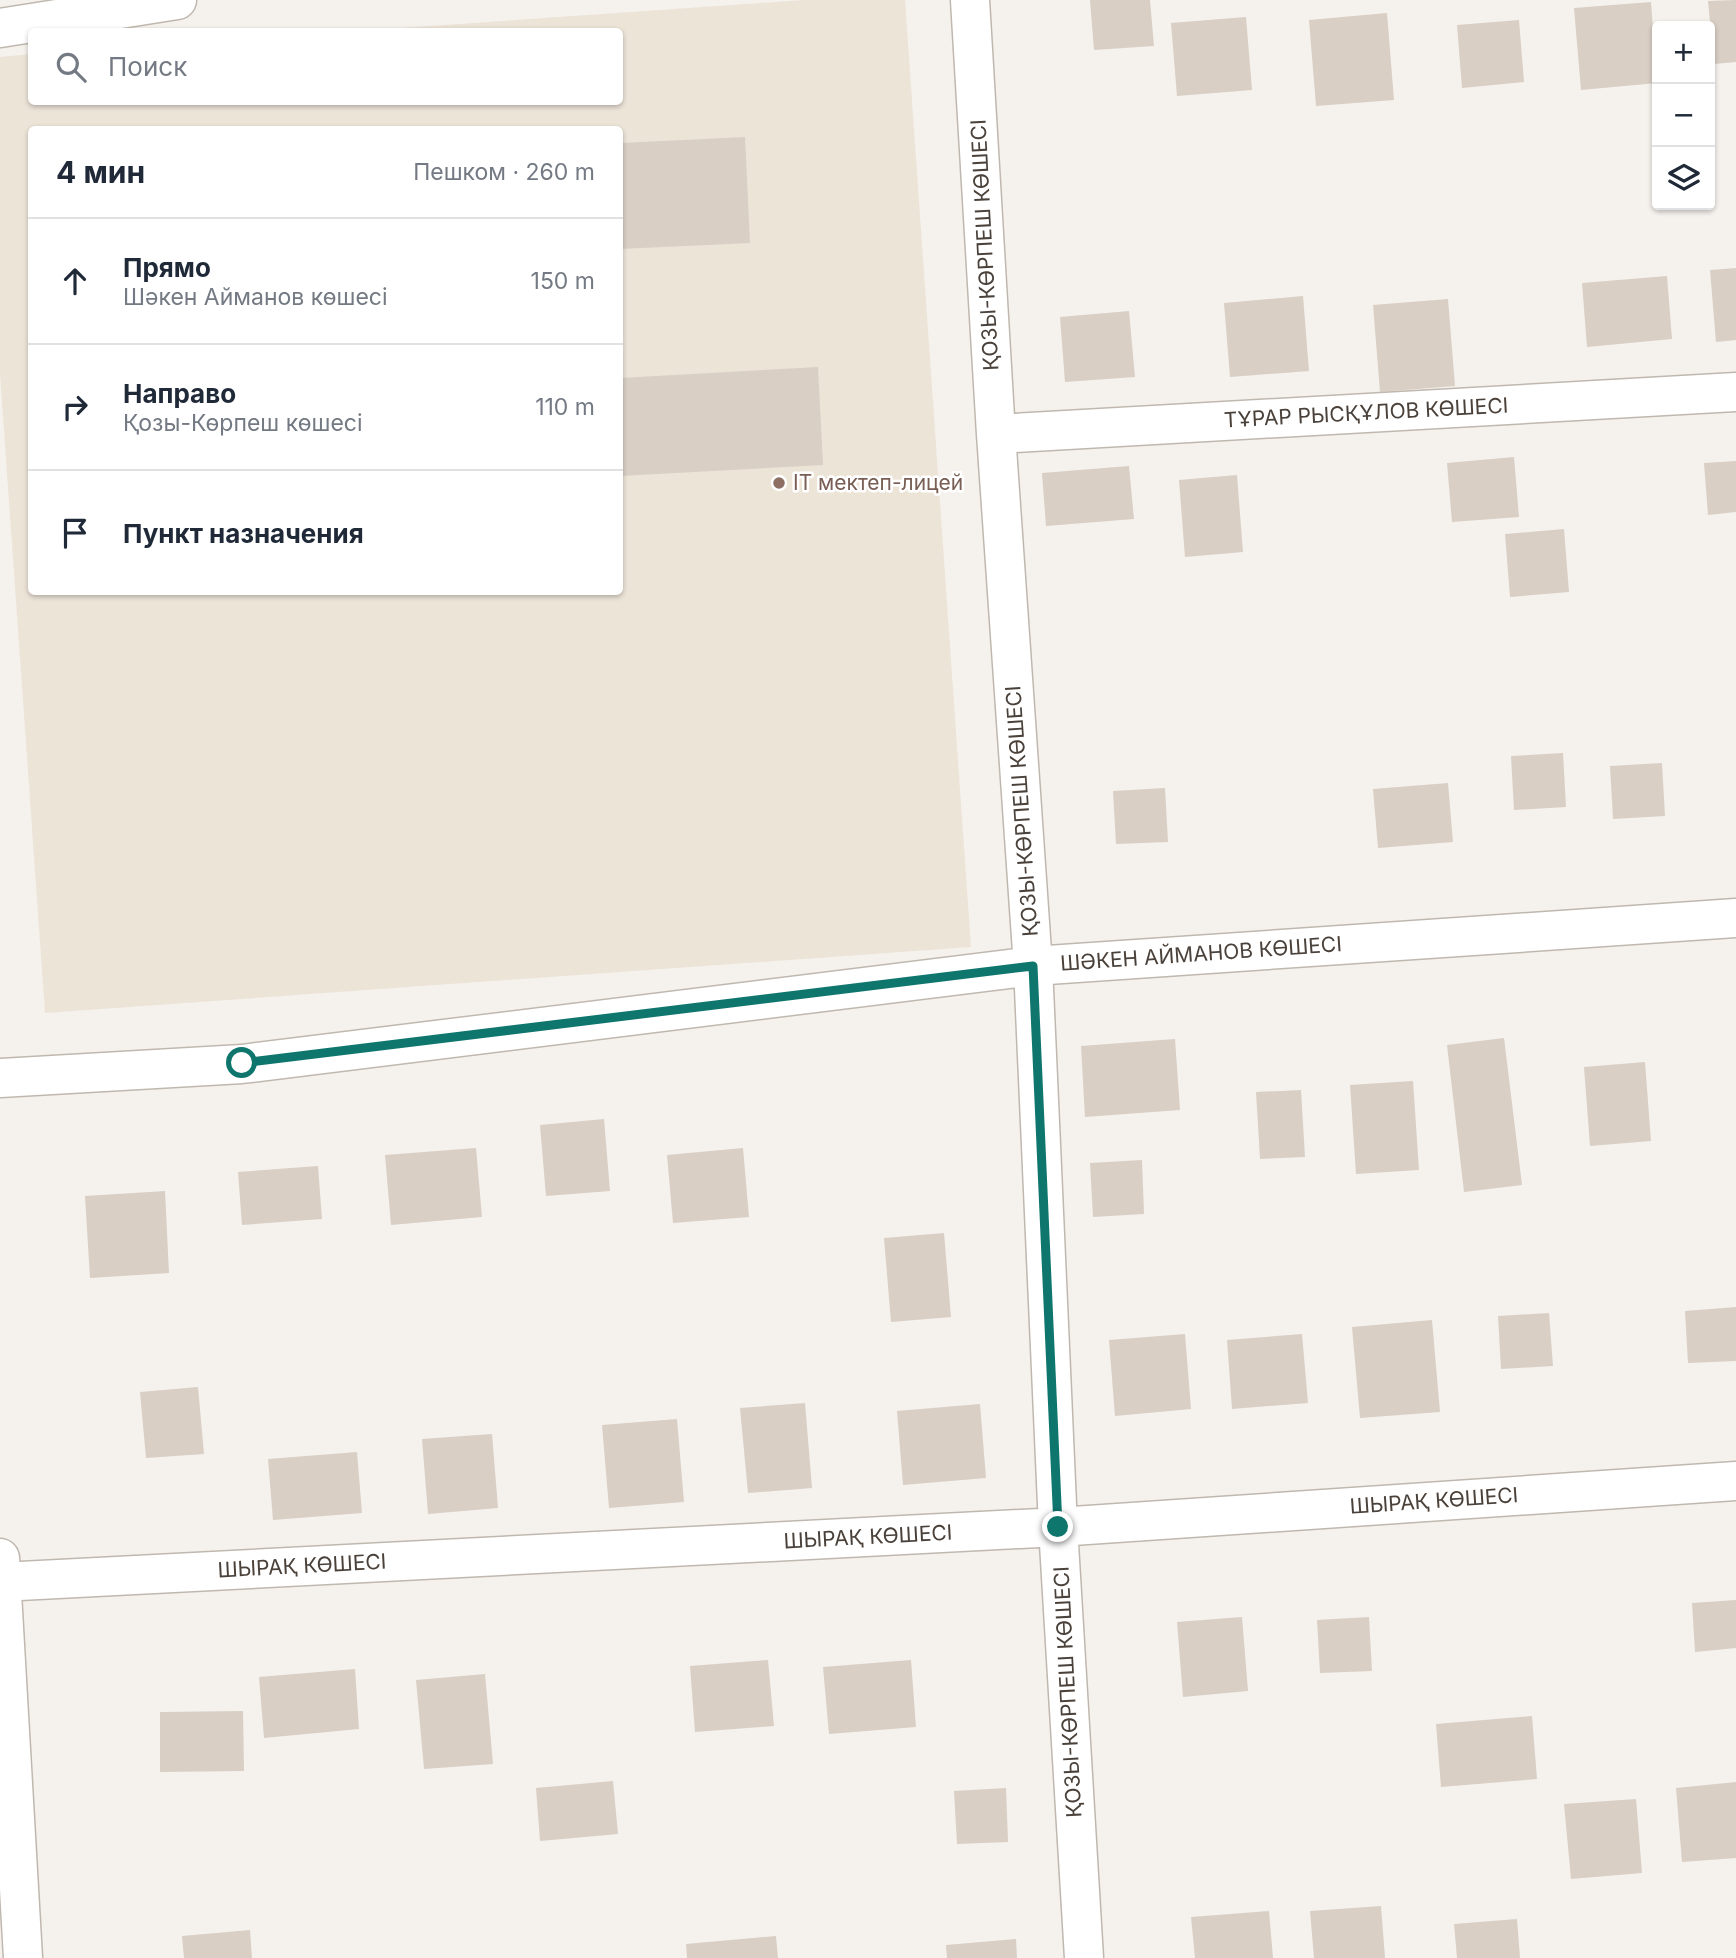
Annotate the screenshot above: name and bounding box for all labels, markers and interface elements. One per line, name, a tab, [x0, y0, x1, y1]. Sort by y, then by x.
map controls	[1652, 21, 1715, 210]
button: +	[1652, 21, 1715, 84]
search box	[28, 28, 623, 105]
icon: search	[52, 48, 90, 86]
text: Поиск	[108, 51, 187, 82]
button: −	[1652, 84, 1715, 147]
street label: ҚОЗЫ-КӨРПЕШ КӨШЕСІ	[965, 119, 1004, 371]
button: layers	[1652, 147, 1715, 210]
text: 4 мин	[56, 154, 145, 190]
text: Пешком · 260 m	[413, 158, 595, 186]
text: Прямо	[123, 252, 211, 283]
icon: ahead	[56, 262, 94, 300]
text: 150 m	[531, 267, 595, 295]
text: Шәкен Айманов көшесі	[123, 283, 388, 311]
text: Направо	[123, 378, 236, 409]
icon: right	[56, 388, 94, 426]
text: 110 m	[535, 393, 595, 421]
street label: ТҰРАР РЫСҚҰЛОВ КӨШЕСІ	[1223, 393, 1509, 432]
text: Қозы-Көрпеш көшесі	[123, 409, 363, 437]
place label: IT мектеп-лицей	[793, 470, 963, 495]
marker: IT мектеп-лицей	[771, 475, 787, 491]
icon: arrive	[56, 514, 94, 552]
text: Пункт назначения	[123, 518, 364, 549]
street label: ҚОЗЫ-КӨРПЕШ КӨШЕСІ	[1000, 685, 1043, 937]
street label: ШӘКЕН АЙМАНОВ КӨШЕСІ	[1059, 930, 1343, 976]
route start	[226, 1047, 257, 1078]
street label: ШЫРАҚ КӨШЕСІ	[1349, 1482, 1519, 1519]
route end	[1042, 1511, 1073, 1542]
street label: ШЫРАҚ КӨШЕСІ	[783, 1520, 953, 1553]
street label: ШЫРАҚ КӨШЕСІ	[217, 1549, 387, 1582]
street label: ҚОЗЫ-КӨРПЕШ КӨШЕСІ	[1048, 1566, 1087, 1818]

